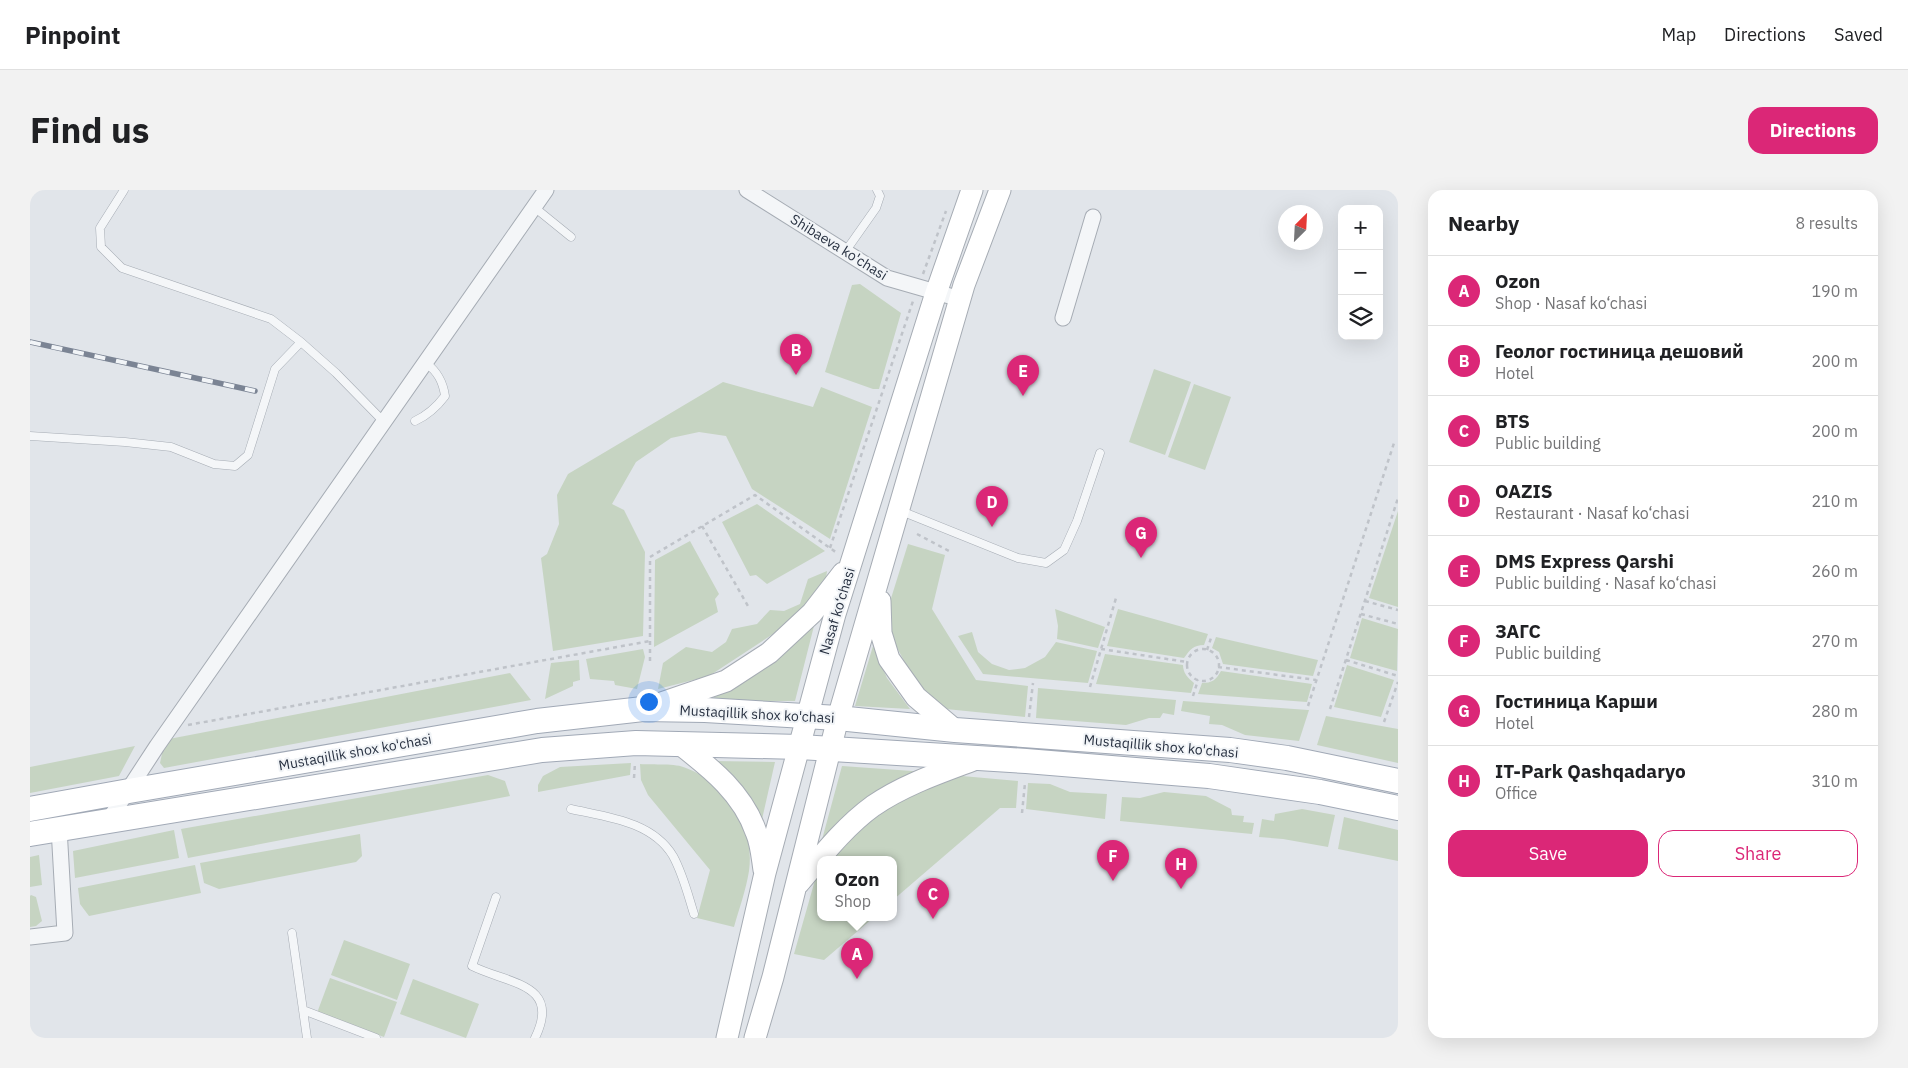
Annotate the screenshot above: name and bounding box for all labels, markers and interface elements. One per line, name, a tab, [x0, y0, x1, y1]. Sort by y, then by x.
text: Pinpoint	[25, 19, 120, 51]
text: Map	[1661, 23, 1696, 46]
text: Directions	[1724, 23, 1806, 46]
text: Saved	[1834, 23, 1883, 46]
text: Find us	[30, 107, 149, 153]
button: Directions	[1748, 107, 1878, 154]
north arrow	[1278, 205, 1323, 250]
map controls	[1338, 205, 1383, 340]
button: +	[1338, 205, 1383, 250]
text: Nearby	[1448, 209, 1519, 237]
street label: Shibaeva ko'chasi	[787, 210, 891, 284]
text: 8 results	[1795, 213, 1858, 233]
button: −	[1338, 250, 1383, 295]
text: Ozon	[1495, 269, 1540, 293]
text: A	[1459, 281, 1469, 301]
text: 190 m	[1811, 281, 1858, 301]
text: Shop · Nasaf ko‘chasi	[1495, 293, 1647, 313]
button: layers	[1338, 295, 1383, 340]
pin: B	[780, 334, 812, 375]
text: Геолог гостиница дешовий	[1495, 339, 1744, 363]
text: B	[1459, 351, 1469, 371]
text: 200 m	[1811, 351, 1858, 371]
pin: E	[1007, 355, 1039, 396]
text: Hotel	[1495, 363, 1534, 383]
text: BTS	[1495, 409, 1530, 433]
text: C	[1459, 421, 1469, 441]
text: 200 m	[1811, 421, 1858, 441]
text: Public building	[1495, 433, 1601, 453]
text: OAZIS	[1495, 479, 1553, 503]
pin: D	[976, 486, 1008, 527]
text: D	[1458, 491, 1470, 511]
text: 210 m	[1811, 491, 1858, 511]
text: Restaurant · Nasaf ko‘chasi	[1495, 503, 1689, 523]
pin: G	[1125, 517, 1157, 558]
text: DMS Express Qarshi	[1495, 549, 1674, 573]
text: E	[1459, 561, 1469, 581]
text: 260 m	[1811, 561, 1858, 581]
street label: Nasaf ko‘chasi	[815, 565, 859, 657]
text: Public building · Nasaf ko‘chasi	[1495, 573, 1716, 593]
text: ЗАГС	[1495, 619, 1541, 643]
text: F	[1459, 631, 1469, 651]
text: 270 m	[1811, 631, 1858, 651]
text: Public building	[1495, 643, 1601, 663]
your location	[636, 689, 662, 715]
text: Гостиница Карши	[1495, 689, 1658, 713]
street label: Mustaqillik shox ko'chasi	[679, 701, 835, 727]
text: G	[1458, 701, 1470, 721]
text: 280 m	[1811, 701, 1858, 721]
text: Hotel	[1495, 713, 1534, 733]
street label: Mustaqillik shox ko'chasi	[277, 730, 433, 774]
street label: Mustaqillik shox ko'chasi	[1083, 730, 1239, 762]
text: IT-Park Qashqadaryo	[1495, 759, 1686, 783]
text: H	[1458, 771, 1470, 791]
text: 310 m	[1811, 771, 1858, 791]
text: Office	[1495, 783, 1537, 803]
button: Save	[1448, 830, 1648, 877]
button: Share	[1658, 830, 1858, 877]
pin: F	[1097, 840, 1129, 881]
pin: H	[1165, 848, 1197, 889]
popup	[817, 856, 897, 921]
text: Ozon	[834, 867, 880, 891]
pin: C	[917, 878, 949, 919]
text: Shop	[834, 891, 871, 911]
pin: A	[841, 938, 873, 979]

